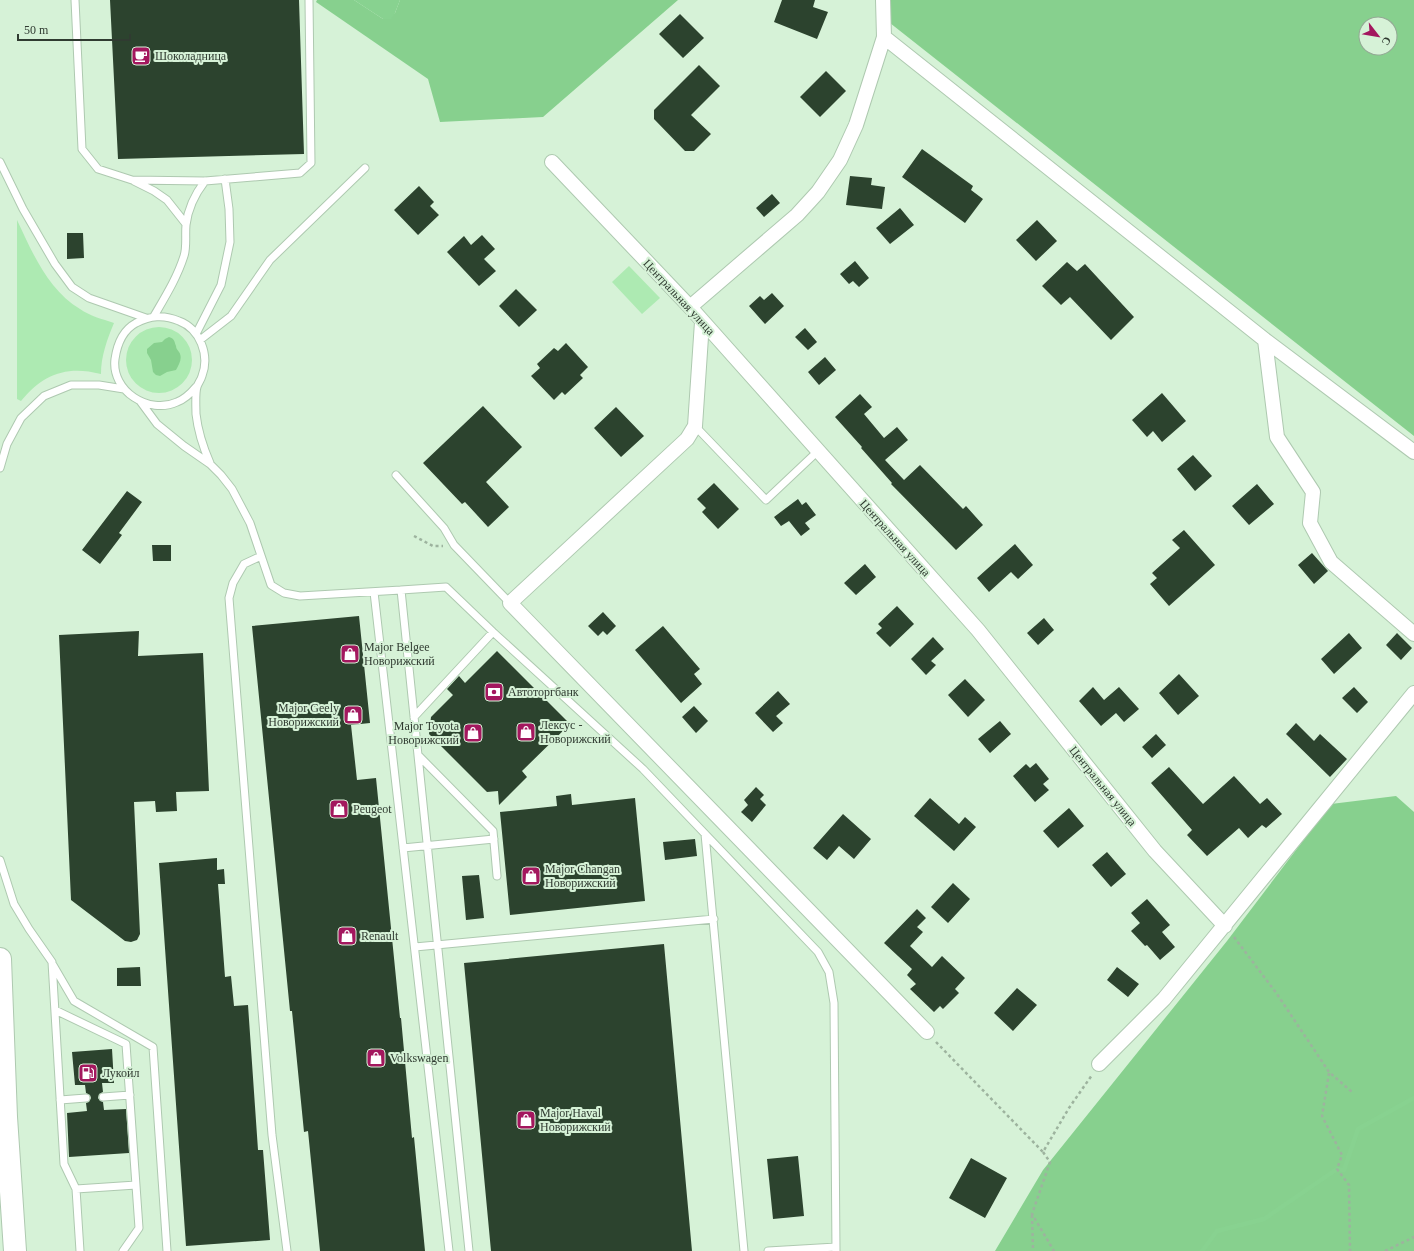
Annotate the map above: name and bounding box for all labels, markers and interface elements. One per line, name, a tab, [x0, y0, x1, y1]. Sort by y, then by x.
scale bar	[18, 16, 130, 42]
north arrow	[1358, 16, 1398, 56]
text: 50 m	[24, 23, 49, 37]
text: С	[1379, 35, 1394, 48]
cafe icon: Шоколадница	[130, 45, 152, 67]
place label: Шоколадница	[155, 49, 227, 63]
street label: Центральная улица	[640, 256, 718, 338]
street label: Центральная улица	[857, 497, 934, 580]
place label: Major Belgee Новорижский	[364, 640, 435, 668]
shop icon: Major Belgee Новорижский	[339, 643, 361, 665]
bank icon: Автоторгбанк	[483, 681, 505, 703]
place label: Автоторгбанк	[508, 685, 579, 699]
place label: Major Geely Новорижский	[268, 701, 340, 729]
shop icon: Major Geely Новорижский	[342, 704, 364, 726]
place label: Лексус - Новорижский	[540, 718, 611, 746]
place label: Major Toyota Новорижский	[388, 719, 460, 747]
shop icon: Лексус - Новорижский	[515, 721, 537, 743]
shop icon: Major Toyota Новорижский	[462, 722, 484, 744]
street label: Центральная улица	[1067, 743, 1140, 829]
shop icon: Peugeot	[328, 798, 350, 820]
place label: Peugeot	[353, 802, 392, 816]
place label: Major Changan Новорижский	[545, 862, 620, 890]
shop icon: Major Changan Новорижский	[520, 865, 542, 887]
shop icon: Renault	[336, 925, 358, 947]
place label: Renault	[361, 929, 399, 943]
shop icon: Volkswagen	[365, 1047, 387, 1069]
place label: Volkswagen	[390, 1051, 448, 1065]
fuel station icon: Лукойл	[77, 1062, 99, 1084]
place label: Лукойл	[102, 1066, 139, 1080]
place label: Major Haval Новорижский	[540, 1106, 611, 1134]
shop icon: Major Haval Новорижский	[515, 1109, 537, 1131]

